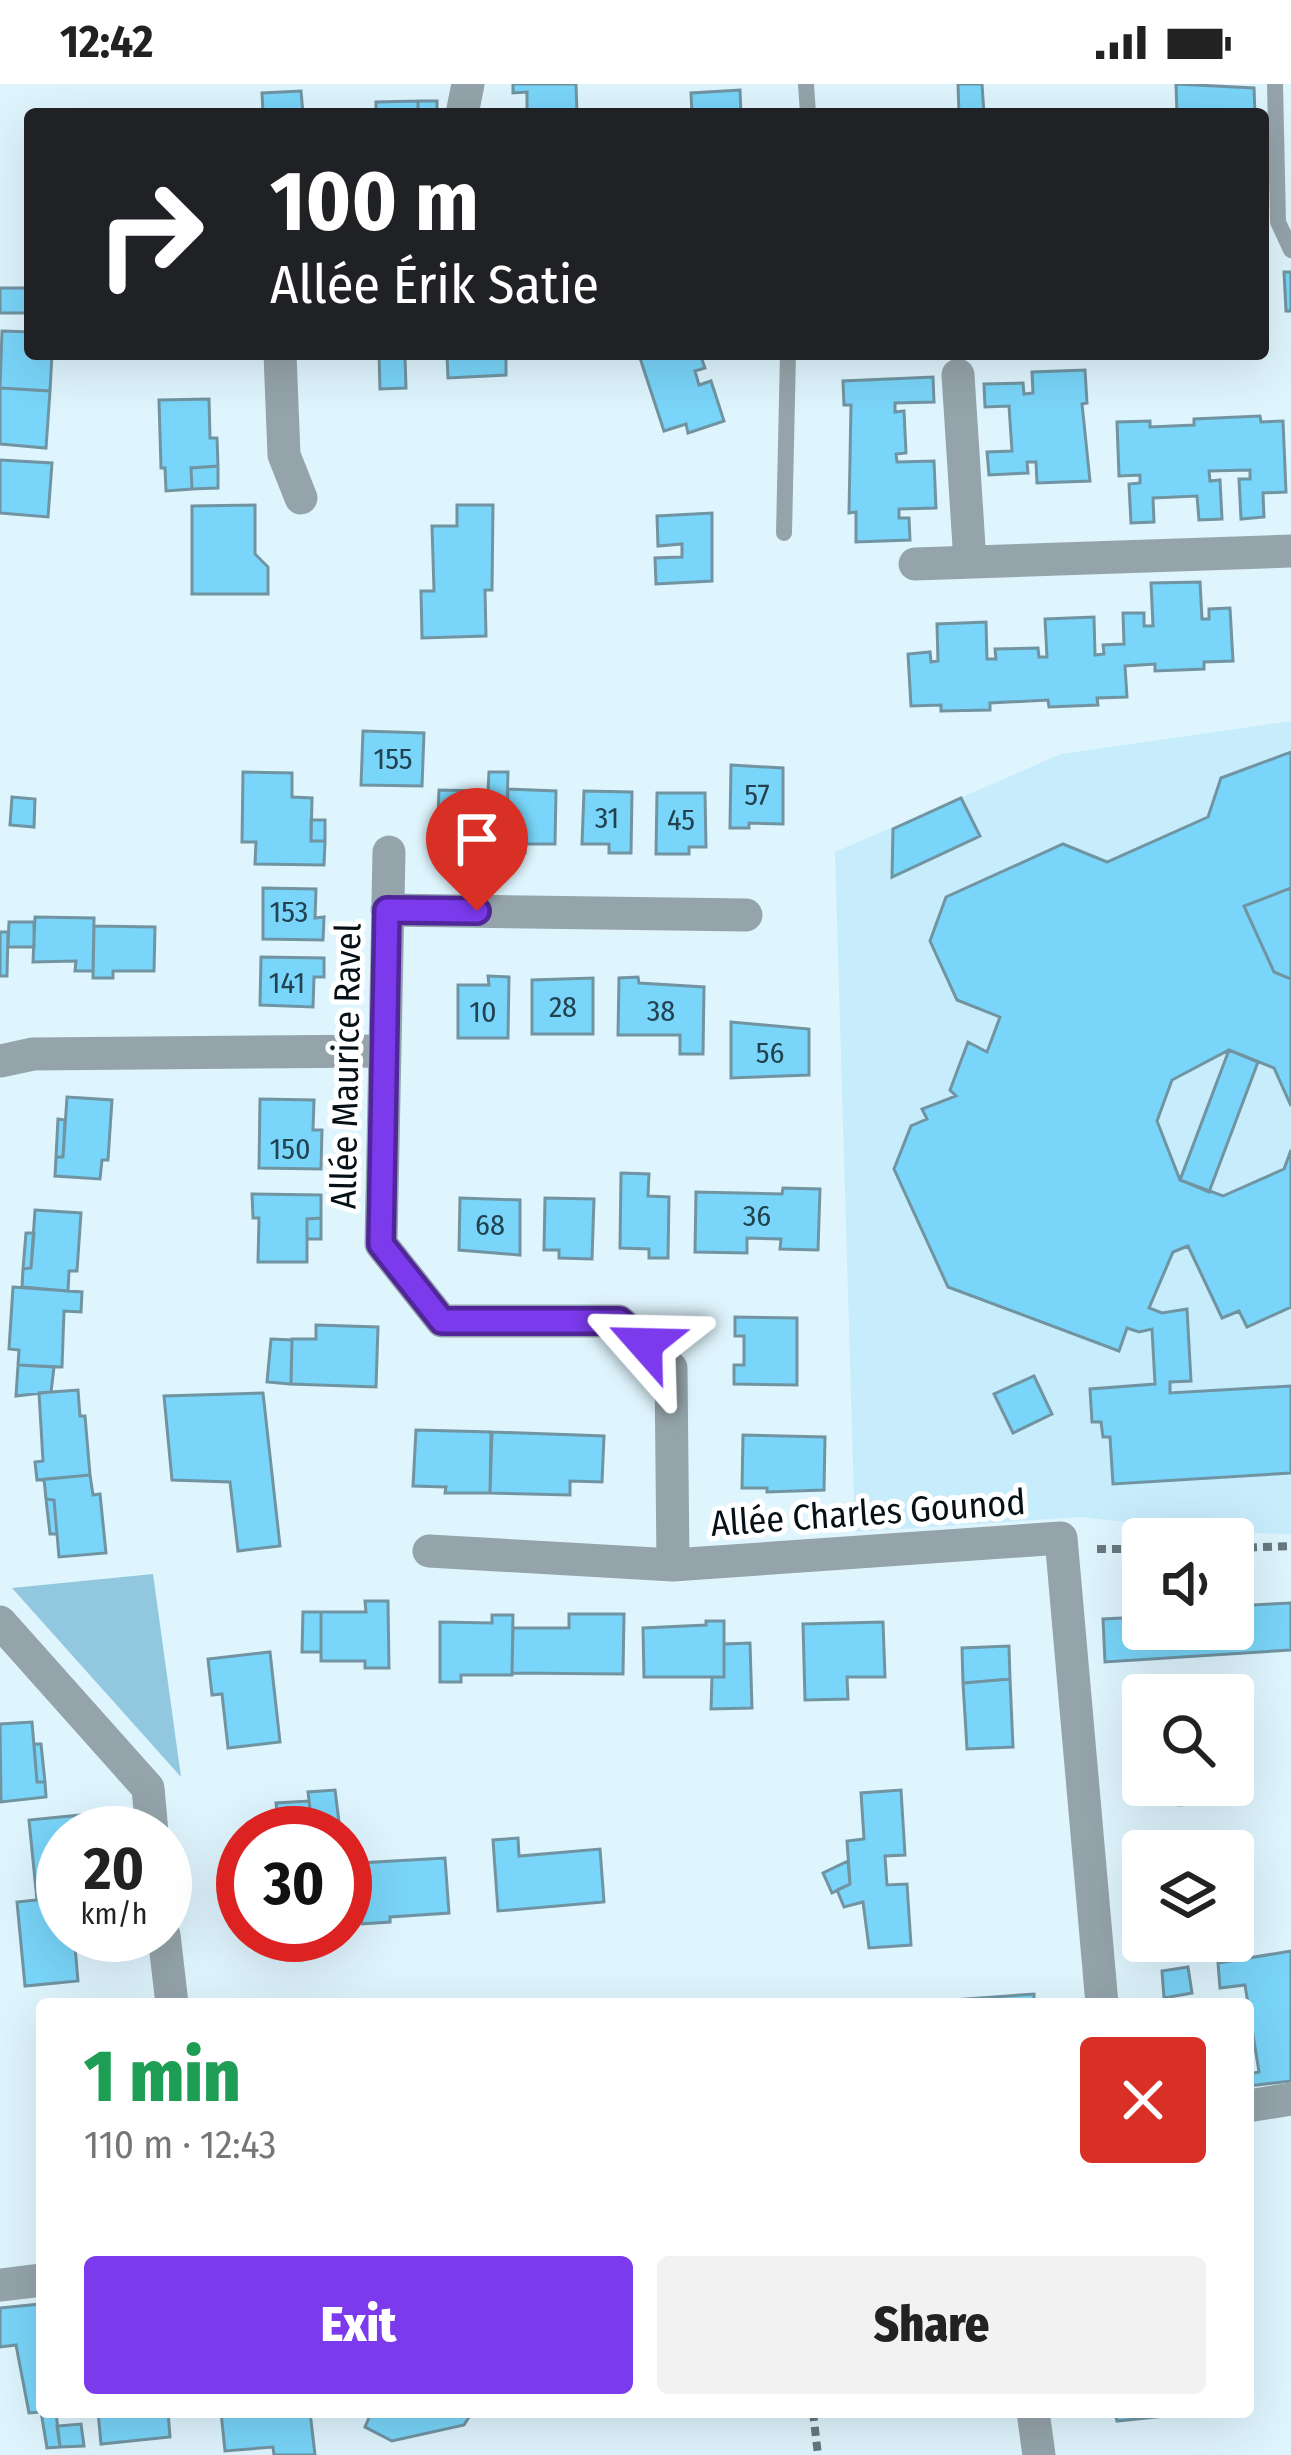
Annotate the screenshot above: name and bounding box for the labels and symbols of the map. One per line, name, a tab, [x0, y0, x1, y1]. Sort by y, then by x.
house number: 155	[373, 741, 413, 777]
house number: 57	[744, 777, 770, 813]
pin	[426, 788, 528, 911]
house number: 31	[595, 800, 619, 836]
house number: 45	[667, 802, 695, 838]
house number: 153	[270, 894, 308, 930]
street label: Allée Maurice Ravel	[322, 923, 370, 1209]
house number: 141	[269, 965, 305, 1001]
house number: 28	[549, 989, 577, 1025]
house number: 38	[647, 993, 675, 1029]
house number: 10	[469, 994, 497, 1030]
house number: 56	[756, 1035, 784, 1071]
house number: 150	[269, 1131, 311, 1167]
house number: 36	[743, 1198, 771, 1234]
house number: 68	[475, 1207, 505, 1243]
position arrow	[582, 1281, 708, 1407]
street label: Allée Charles Gounod	[709, 1480, 1027, 1546]
speed limit sign: 30	[216, 1806, 372, 1962]

